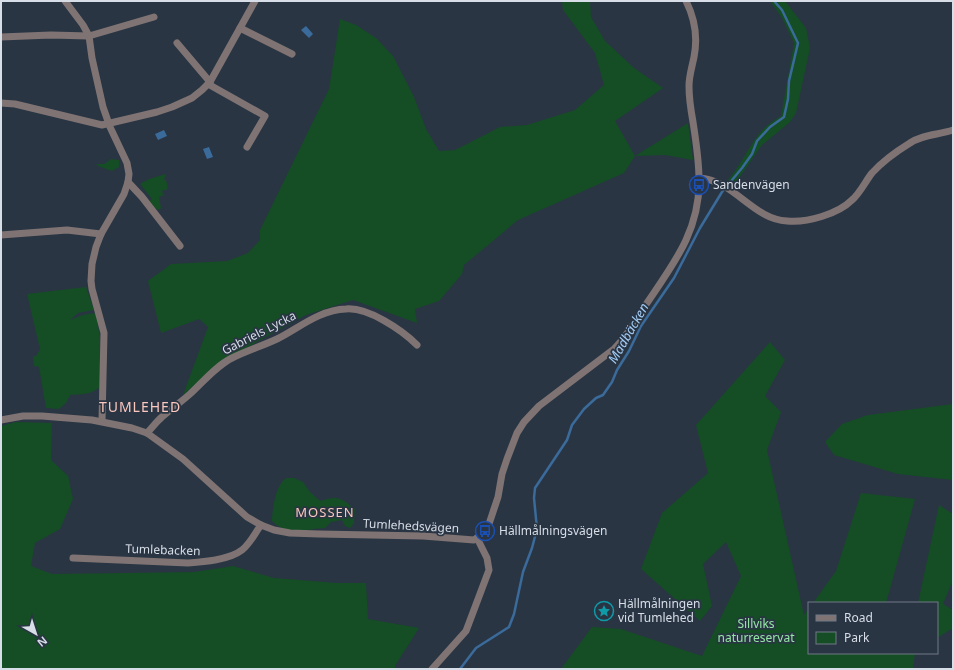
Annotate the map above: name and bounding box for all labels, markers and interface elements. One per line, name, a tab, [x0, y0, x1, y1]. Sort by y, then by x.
bus stop icon: Sandenvägen	[688, 174, 710, 196]
place label: Sandenvägen	[713, 176, 790, 193]
water label: Madbäcken	[603, 300, 653, 366]
street label: Gabriels Lycka	[219, 307, 299, 359]
district label: TUMLEHED	[99, 397, 181, 416]
district label: MOSSEN	[295, 503, 355, 521]
street label: Tumlehedsvägen	[363, 514, 460, 537]
bus stop icon: Hällmålningsvägen	[474, 520, 496, 542]
place label: Hällmålningsvägen	[499, 522, 607, 539]
street label: Tumlebacken	[125, 540, 201, 559]
place label: Hällmålningen vid Tumlehed	[618, 595, 700, 626]
place icon: Hällmålningen vid Tumlehed	[593, 600, 615, 622]
legend	[808, 602, 938, 654]
text: Road	[844, 609, 873, 626]
north arrow	[16, 614, 56, 654]
park label: Sillviks naturreservat	[718, 615, 795, 646]
text: Park	[844, 629, 870, 646]
text: N	[34, 634, 51, 651]

